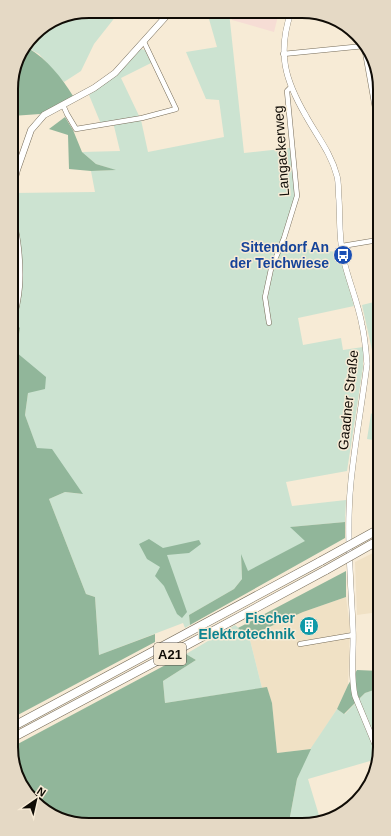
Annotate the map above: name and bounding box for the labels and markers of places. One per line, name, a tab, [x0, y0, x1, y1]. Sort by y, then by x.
place label: Sittendorf An der Teichwiese	[230, 239, 329, 271]
bus stop icon: Sittendorf An der Teichwiese	[332, 244, 354, 266]
place label: Fischer Elektrotechnik	[199, 610, 296, 642]
building icon: Fischer Elektrotechnik	[298, 615, 320, 637]

